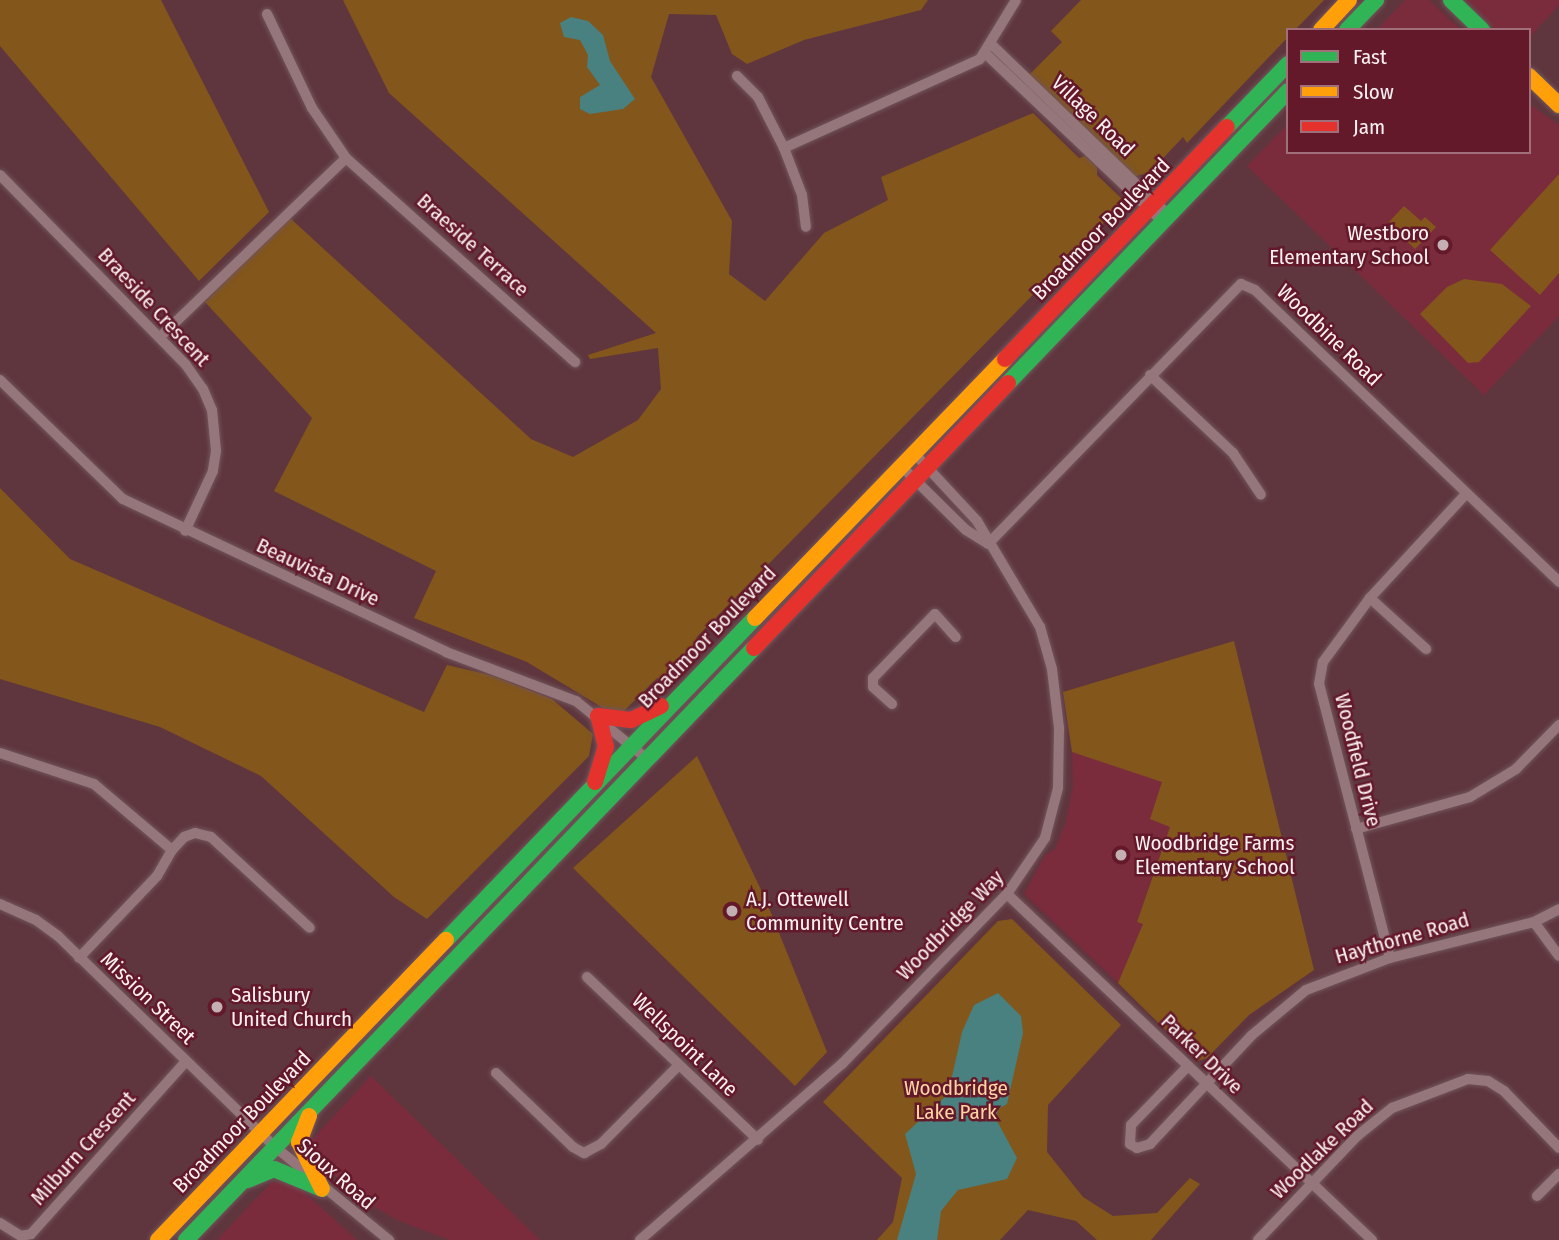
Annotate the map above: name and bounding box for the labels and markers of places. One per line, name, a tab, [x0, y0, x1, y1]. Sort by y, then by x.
place label: Westboro Elementary School	[1269, 220, 1429, 270]
marker: Westboro Elementary School	[1435, 237, 1451, 253]
place label: Woodbridge Farms Elementary School	[1135, 830, 1295, 880]
marker: Woodbridge Farms Elementary School	[1113, 847, 1129, 863]
place label: A.J. Ottewell Community Centre	[746, 886, 904, 936]
marker: A.J. Ottewell Community Centre	[724, 903, 740, 919]
place label: Salisbury United Church	[231, 982, 352, 1032]
marker: Salisbury United Church	[209, 999, 225, 1015]

